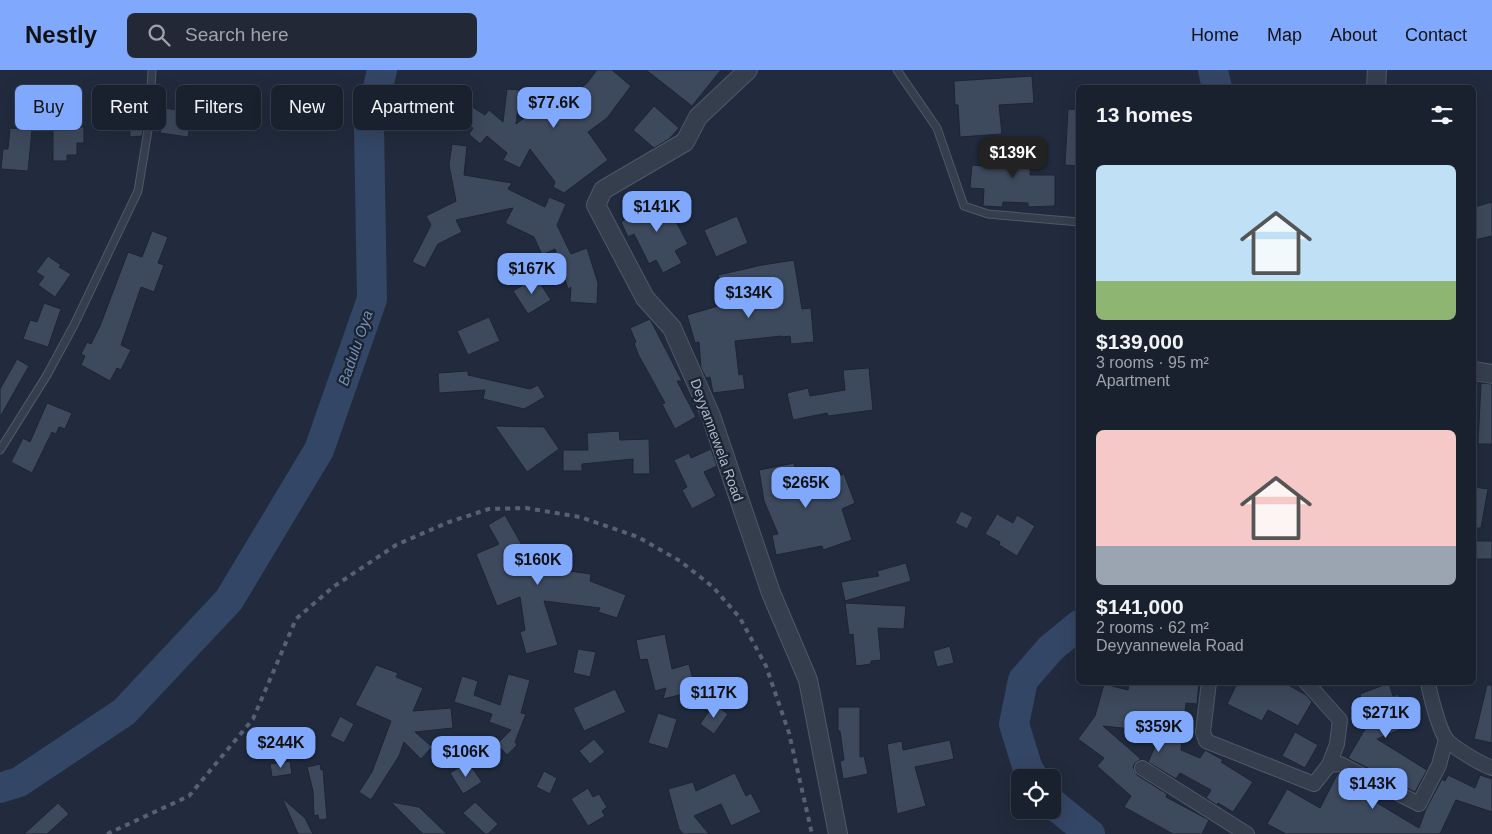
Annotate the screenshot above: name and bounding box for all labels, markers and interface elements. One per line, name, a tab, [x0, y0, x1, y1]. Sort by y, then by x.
search box	[127, 13, 477, 58]
text: Nestly	[25, 21, 97, 48]
icon: search	[145, 21, 173, 49]
text: Search here	[185, 24, 289, 45]
text: Home	[1191, 25, 1239, 45]
text: Map	[1267, 25, 1302, 45]
text: About	[1330, 25, 1377, 45]
text: Contact	[1405, 25, 1467, 45]
chip: Buy	[15, 85, 82, 130]
chip: Rent	[92, 85, 166, 130]
chip: Filters	[176, 85, 261, 130]
chip: New	[271, 85, 343, 130]
chip: Apartment	[353, 85, 472, 130]
pin: $77.6K	[513, 87, 595, 129]
text: $77.6K	[528, 94, 580, 111]
icon: filters	[1428, 101, 1456, 129]
text: 13 homes	[1096, 103, 1193, 126]
pin: $139K	[978, 136, 1048, 179]
text: $139K	[989, 144, 1037, 161]
pin: $141K	[622, 190, 692, 233]
text: $141K	[633, 198, 681, 215]
icon: home	[1231, 198, 1321, 288]
pin: $167K	[497, 252, 567, 295]
text: $167K	[508, 260, 556, 277]
pin: $134K	[714, 276, 784, 319]
text: $134K	[725, 284, 773, 301]
water label: Badulu Oya	[334, 308, 376, 388]
text: $139,000	[1096, 330, 1184, 353]
text: 3 rooms · 95 m²	[1096, 354, 1209, 371]
text: Apartment	[1096, 372, 1170, 389]
street label: Deyyannewela Road	[687, 377, 747, 503]
icon: home	[1231, 463, 1321, 553]
pin: $265K	[771, 466, 841, 509]
text: $265K	[782, 474, 830, 491]
pin: $160K	[503, 544, 573, 586]
text: $160K	[514, 551, 562, 568]
text: $141,000	[1096, 595, 1184, 618]
text: 2 rooms · 62 m²	[1096, 619, 1209, 636]
text: Deyyannewela Road	[1096, 637, 1244, 654]
pin: $117K	[679, 676, 749, 719]
text: $117K	[691, 684, 737, 701]
pin: $271K	[1351, 696, 1421, 739]
text: $271K	[1362, 704, 1410, 721]
pin: $359K	[1124, 710, 1194, 753]
text: $359K	[1135, 718, 1183, 735]
pin: $244K	[246, 726, 316, 769]
text: $244K	[257, 734, 305, 751]
pin: $106K	[431, 736, 501, 778]
text: $106K	[442, 743, 490, 760]
pin: $143K	[1338, 768, 1408, 810]
map controls	[1011, 769, 1061, 819]
button: locate	[1011, 769, 1061, 819]
text: $143K	[1349, 775, 1397, 792]

